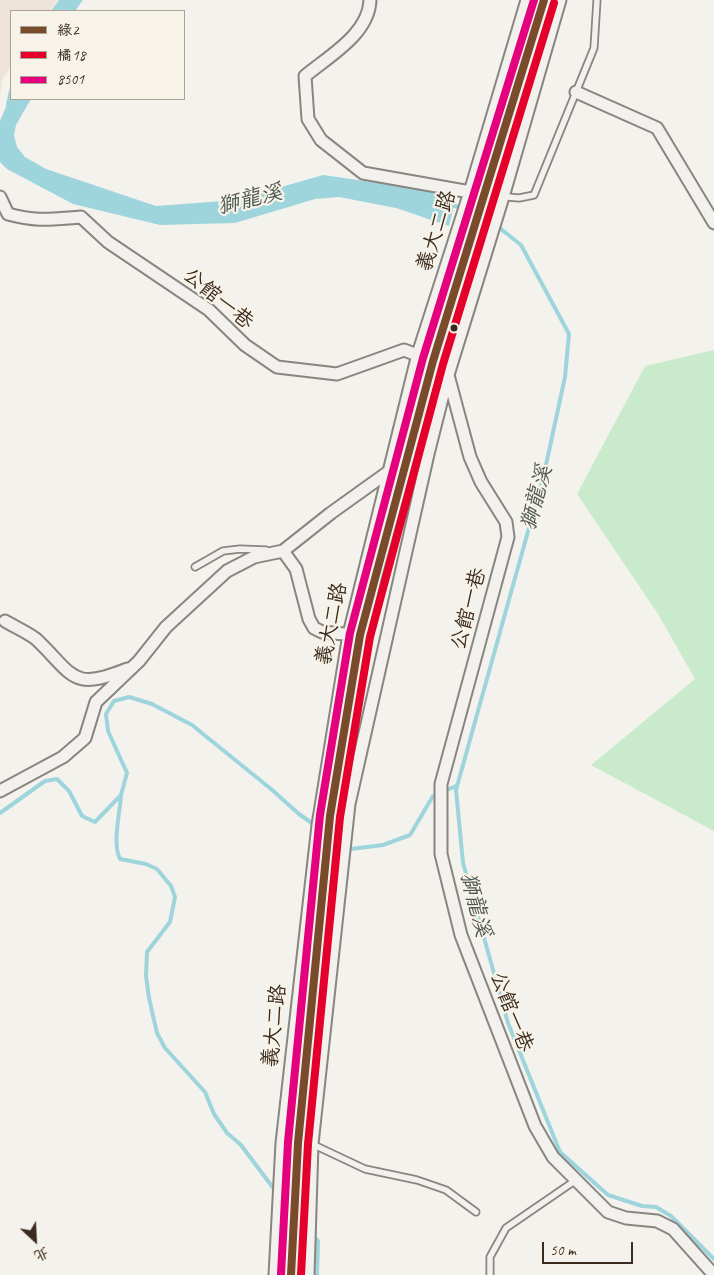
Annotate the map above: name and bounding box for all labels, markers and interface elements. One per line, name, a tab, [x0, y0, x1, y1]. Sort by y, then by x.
legend	[10, 10, 185, 100]
text: 綠2	[57, 21, 79, 40]
text: 橘18	[57, 46, 86, 65]
text: 8501	[57, 70, 84, 89]
water label: 獅龍溪	[215, 179, 285, 221]
street label: 義大二路	[412, 187, 462, 275]
street label: 公館一巷	[177, 263, 259, 335]
unlabelled marker	[449, 323, 459, 333]
water label: 獅龍溪	[516, 463, 558, 533]
street label: 公館一巷	[446, 565, 492, 653]
street label: 義大二路	[311, 580, 353, 668]
water label: 獅龍溪	[454, 870, 496, 940]
street label: 公館一巷	[484, 968, 538, 1056]
street label: 義大二路	[258, 983, 292, 1069]
north arrow	[10, 1215, 60, 1265]
scale bar	[544, 1232, 635, 1264]
text: 50 m	[550, 1241, 576, 1260]
text: 北	[32, 1243, 51, 1265]

